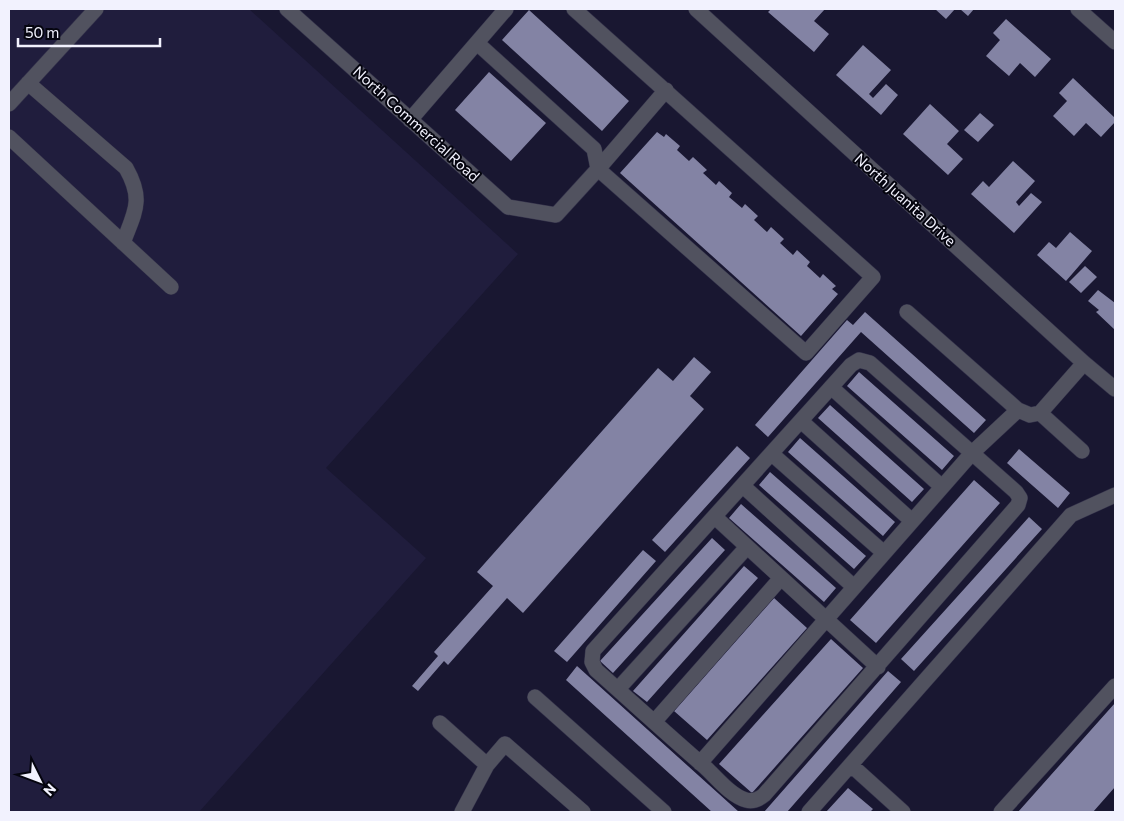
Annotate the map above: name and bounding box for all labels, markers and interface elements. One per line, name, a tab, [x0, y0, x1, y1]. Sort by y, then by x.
scale bar	[18, 15, 160, 47]
text: 50 m	[25, 23, 59, 41]
street label: North Commercial Road	[350, 62, 484, 185]
street label: North Juanita Drive	[851, 149, 960, 250]
north arrow	[15, 756, 65, 806]
text: N	[40, 780, 60, 800]

